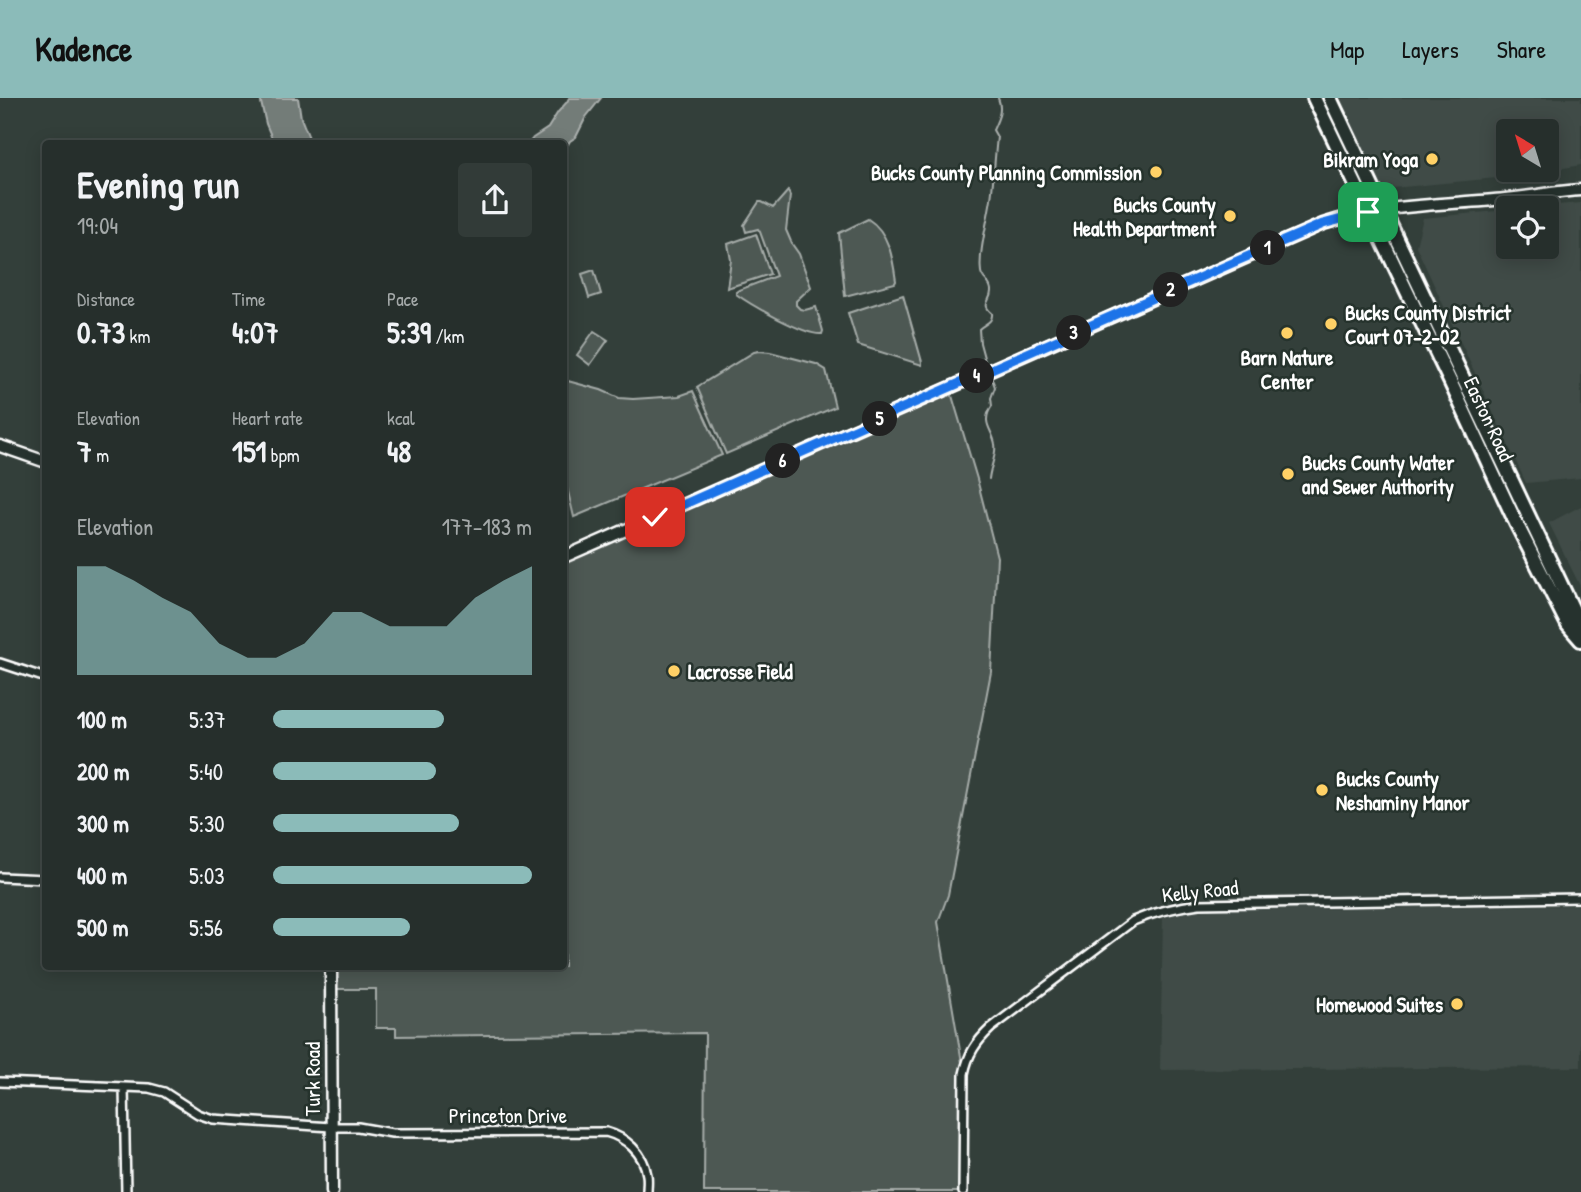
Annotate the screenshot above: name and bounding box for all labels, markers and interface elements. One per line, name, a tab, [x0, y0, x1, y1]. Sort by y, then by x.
text: Kadence	[35, 27, 132, 71]
text: Map	[1330, 33, 1364, 65]
text: Layers	[1402, 33, 1459, 65]
text: Share	[1497, 33, 1546, 65]
north arrow	[1496, 119, 1559, 182]
map controls	[1496, 119, 1559, 259]
place label: Bikram Yoga	[1323, 145, 1419, 175]
marker: Bikram Yoga	[1424, 151, 1440, 167]
text: Evening run	[77, 158, 240, 210]
place label: Bucks County Planning Commission	[871, 158, 1142, 188]
button: share	[458, 163, 532, 237]
marker: Bucks County Planning Commission	[1148, 164, 1164, 180]
pin	[1338, 182, 1398, 242]
place label: Bucks County Health Department	[1073, 190, 1217, 244]
icon: arrive	[1349, 193, 1387, 231]
button: locate	[1496, 196, 1559, 259]
marker: Bucks County Health Department	[1222, 208, 1238, 224]
text: 19:04	[77, 210, 118, 241]
pin: 1	[1250, 230, 1286, 266]
text: 1	[1264, 234, 1271, 260]
pin: 2	[1154, 272, 1188, 308]
text: 2	[1166, 276, 1175, 302]
text: Distance	[77, 286, 135, 312]
text: Time	[232, 286, 266, 312]
text: Pace	[387, 286, 419, 312]
place label: Bucks County District Court 07-2-02	[1345, 298, 1512, 351]
text: 0.73	[77, 312, 125, 352]
text: 4:07	[232, 312, 279, 352]
text: 5:39	[387, 312, 431, 352]
pin: 3	[1056, 316, 1092, 350]
marker: Bucks County District Court 07-2-02	[1323, 316, 1339, 332]
text: 3	[1069, 319, 1078, 345]
text: km	[125, 323, 150, 349]
text: /km	[431, 323, 464, 349]
marker: Barn Nature Center	[1279, 325, 1295, 341]
place label: Barn Nature Center	[1241, 343, 1334, 396]
pin: 4	[960, 358, 995, 394]
text: 4	[973, 362, 980, 388]
street label: Easton Road	[1457, 372, 1521, 466]
pin: 5	[862, 402, 898, 436]
text: Elevation	[77, 405, 140, 431]
text: Heart rate	[232, 405, 303, 431]
text: kcal	[387, 405, 415, 431]
text: 5	[875, 405, 884, 431]
text: 7	[77, 431, 92, 471]
text: 151	[232, 431, 266, 471]
text: 48	[387, 431, 411, 471]
text: m	[92, 442, 109, 468]
text: bpm	[266, 442, 300, 468]
pin: 6	[766, 444, 800, 478]
text: 6	[779, 447, 786, 473]
place label: Bucks County Water and Sewer Authority	[1302, 448, 1455, 502]
marker: Bucks County Water and Sewer Authority	[1280, 466, 1296, 482]
pin	[625, 487, 685, 547]
icon: check	[636, 498, 674, 536]
text: Elevation	[77, 511, 153, 542]
text: 177–183 m	[442, 511, 532, 542]
place label: Lacrosse Field	[688, 657, 794, 686]
marker: Lacrosse Field	[666, 663, 682, 679]
text: 100 m	[77, 704, 127, 735]
text: 5:37	[189, 704, 226, 735]
text: 200 m	[77, 756, 129, 787]
text: 5:40	[189, 756, 223, 787]
place label: Bucks County Neshaminy Manor	[1336, 764, 1471, 818]
marker: Bucks County Neshaminy Manor	[1314, 782, 1330, 798]
text: 300 m	[77, 808, 129, 839]
text: 5:30	[189, 808, 225, 839]
text: 400 m	[77, 860, 127, 891]
text: 5:03	[189, 860, 225, 891]
street label: Kelly Road	[1160, 873, 1240, 909]
text: 500 m	[77, 912, 128, 943]
text: 5:56	[189, 912, 223, 943]
place label: Homewood Suites	[1316, 990, 1443, 1019]
marker: Homewood Suites	[1449, 996, 1465, 1012]
street label: Turk Road	[298, 1042, 327, 1116]
street label: Princeton Drive	[449, 1101, 567, 1130]

